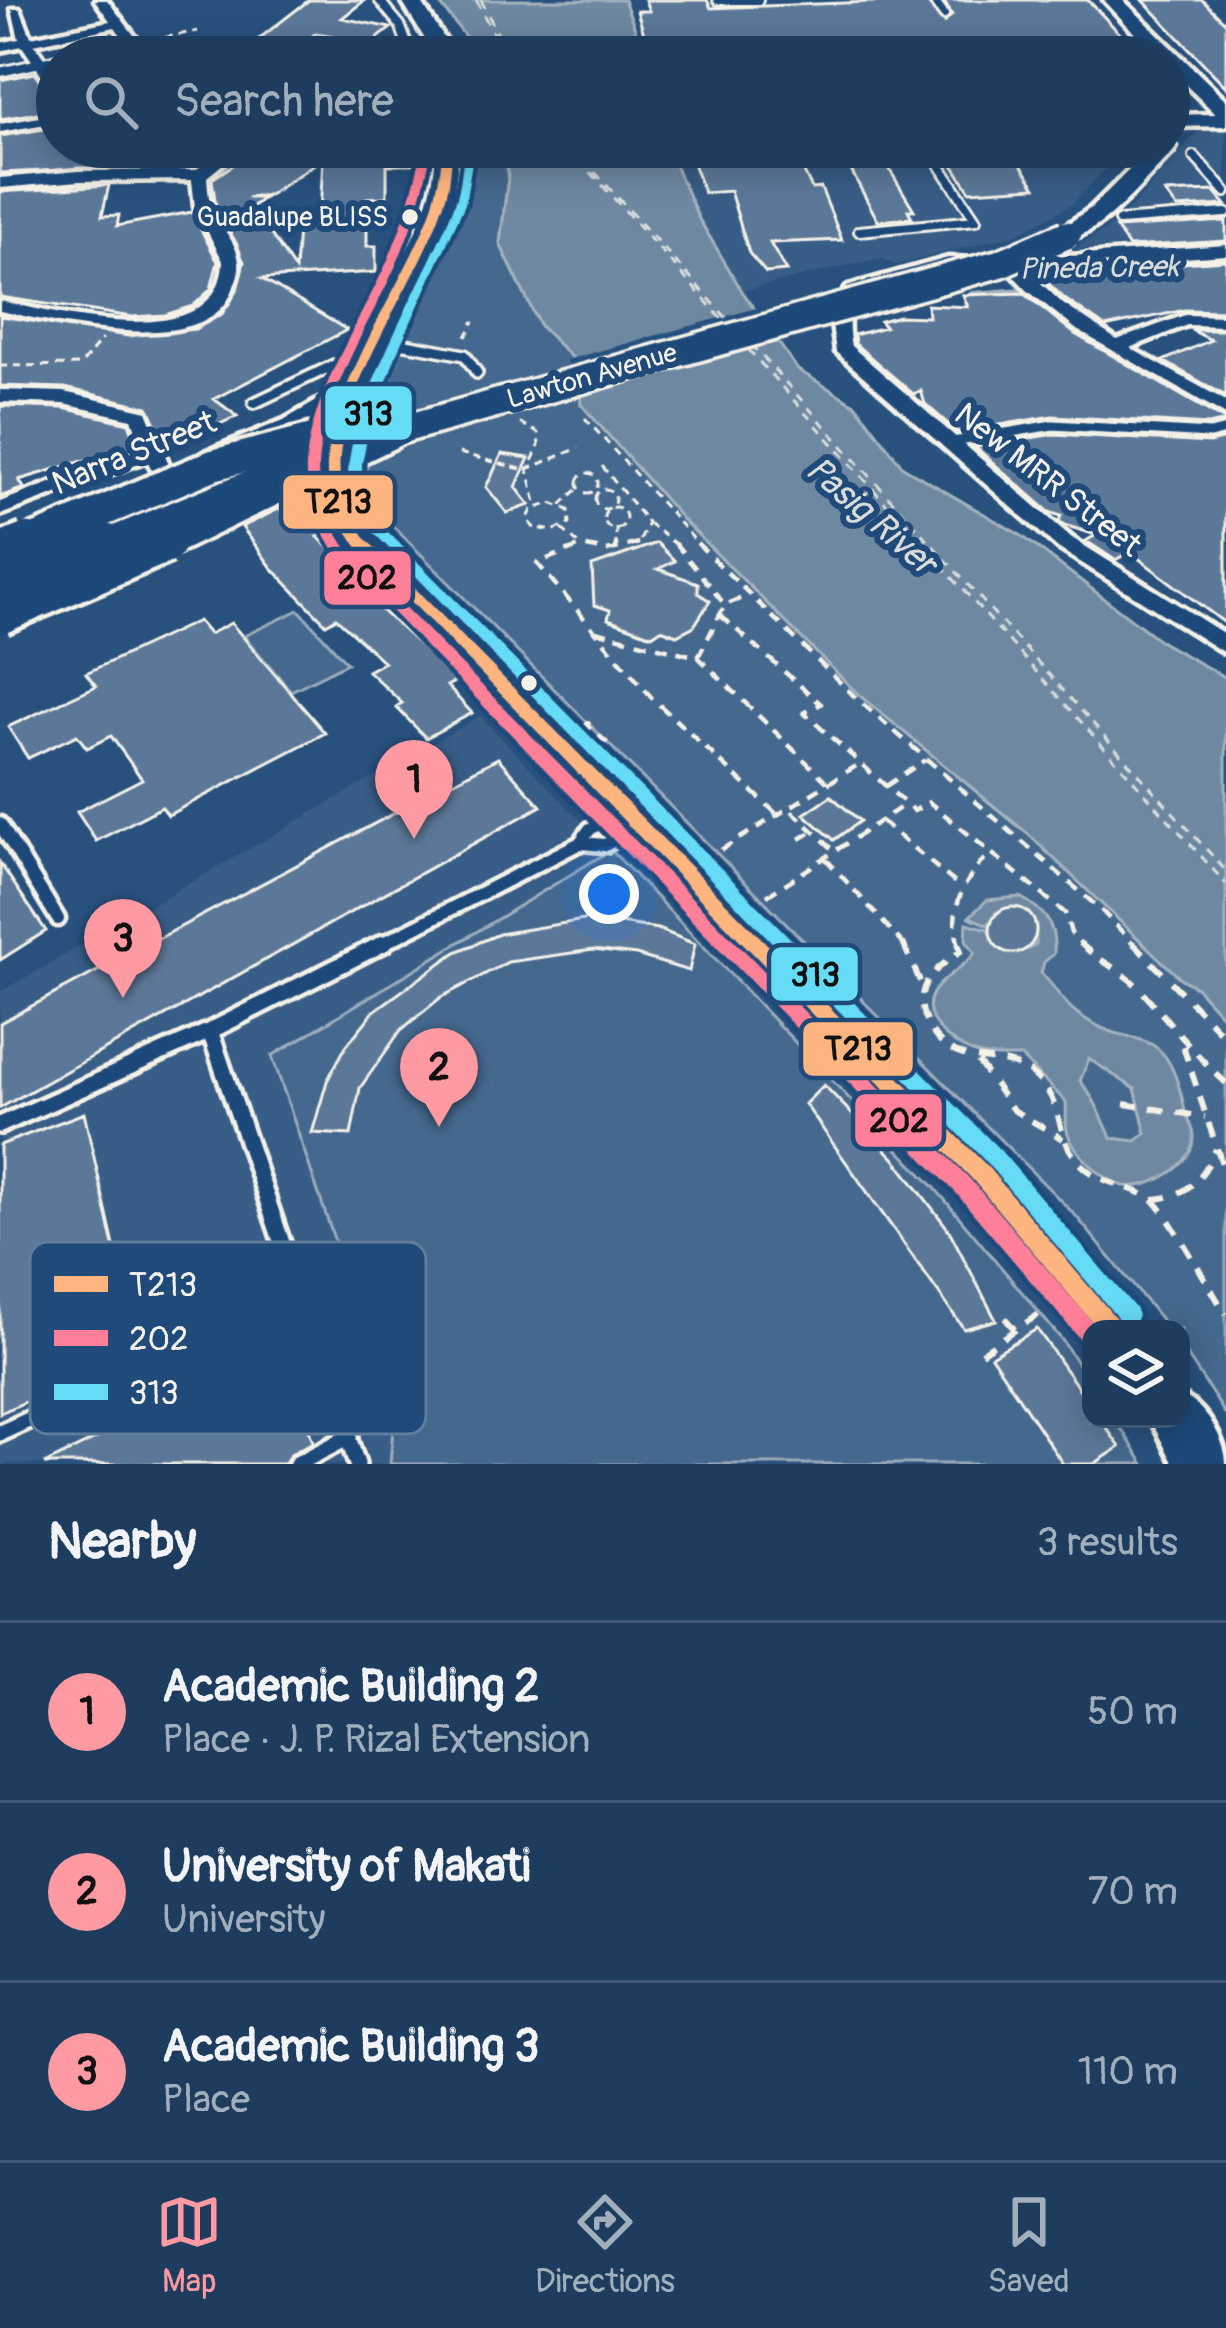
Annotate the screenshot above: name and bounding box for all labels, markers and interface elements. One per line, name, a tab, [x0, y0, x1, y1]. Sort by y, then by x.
search box	[36, 36, 1190, 168]
icon: search	[78, 69, 144, 135]
text: Search here	[174, 74, 394, 130]
place label: Guadalupe BLISS	[197, 201, 388, 234]
marker: Guadalupe BLISS	[399, 206, 421, 228]
water label: Pineda Creek	[1019, 248, 1181, 288]
street label: Lawton Avenue	[503, 336, 681, 416]
line badge: 313	[323, 384, 414, 442]
text: 313	[343, 394, 393, 435]
street label: New MRR Street	[946, 394, 1150, 566]
street label: Narra Street	[46, 401, 223, 504]
water label: Pasig River	[796, 447, 949, 588]
line badge: T213	[281, 473, 395, 531]
text: T213	[303, 482, 372, 523]
line badge: 202	[322, 549, 413, 607]
text: 202	[337, 558, 397, 599]
unlabelled marker	[518, 672, 540, 694]
pin: 1	[375, 740, 453, 839]
your location	[579, 864, 639, 924]
pin: 3	[84, 899, 162, 998]
line badge: 313	[769, 945, 860, 1003]
text: 313	[790, 955, 840, 996]
line badge: T213	[801, 1020, 915, 1078]
pin: 2	[400, 1028, 478, 1127]
text: T213	[823, 1029, 892, 1070]
line badge: 202	[853, 1092, 944, 1149]
text: 202	[869, 1101, 929, 1142]
legend	[30, 1242, 426, 1434]
text: T213	[129, 1265, 197, 1306]
text: 202	[129, 1319, 188, 1360]
map controls	[1082, 1320, 1190, 1428]
button: layers	[1082, 1320, 1190, 1428]
text: 313	[129, 1373, 179, 1414]
text: Nearby	[48, 1510, 196, 1574]
text: 3 results	[1037, 1518, 1178, 1567]
text: Academic Building 2	[162, 1659, 539, 1715]
text: 1	[79, 1687, 95, 1736]
text: 50 m	[1087, 1687, 1178, 1736]
text: Place · J. P. Rizal Extension	[162, 1715, 590, 1764]
text: University of Makati	[162, 1839, 530, 1895]
text: 2	[76, 1867, 98, 1916]
text: 70 m	[1088, 1867, 1178, 1916]
text: University	[162, 1895, 325, 1944]
text: Academic Building 3	[162, 2019, 539, 2075]
text: 3	[76, 2047, 98, 2096]
text: 110 m	[1078, 2047, 1178, 2096]
text: Place	[162, 2075, 250, 2124]
tab: Map	[156, 2189, 222, 2302]
tab: Directions	[535, 2189, 675, 2302]
tab: Saved	[988, 2189, 1070, 2302]

